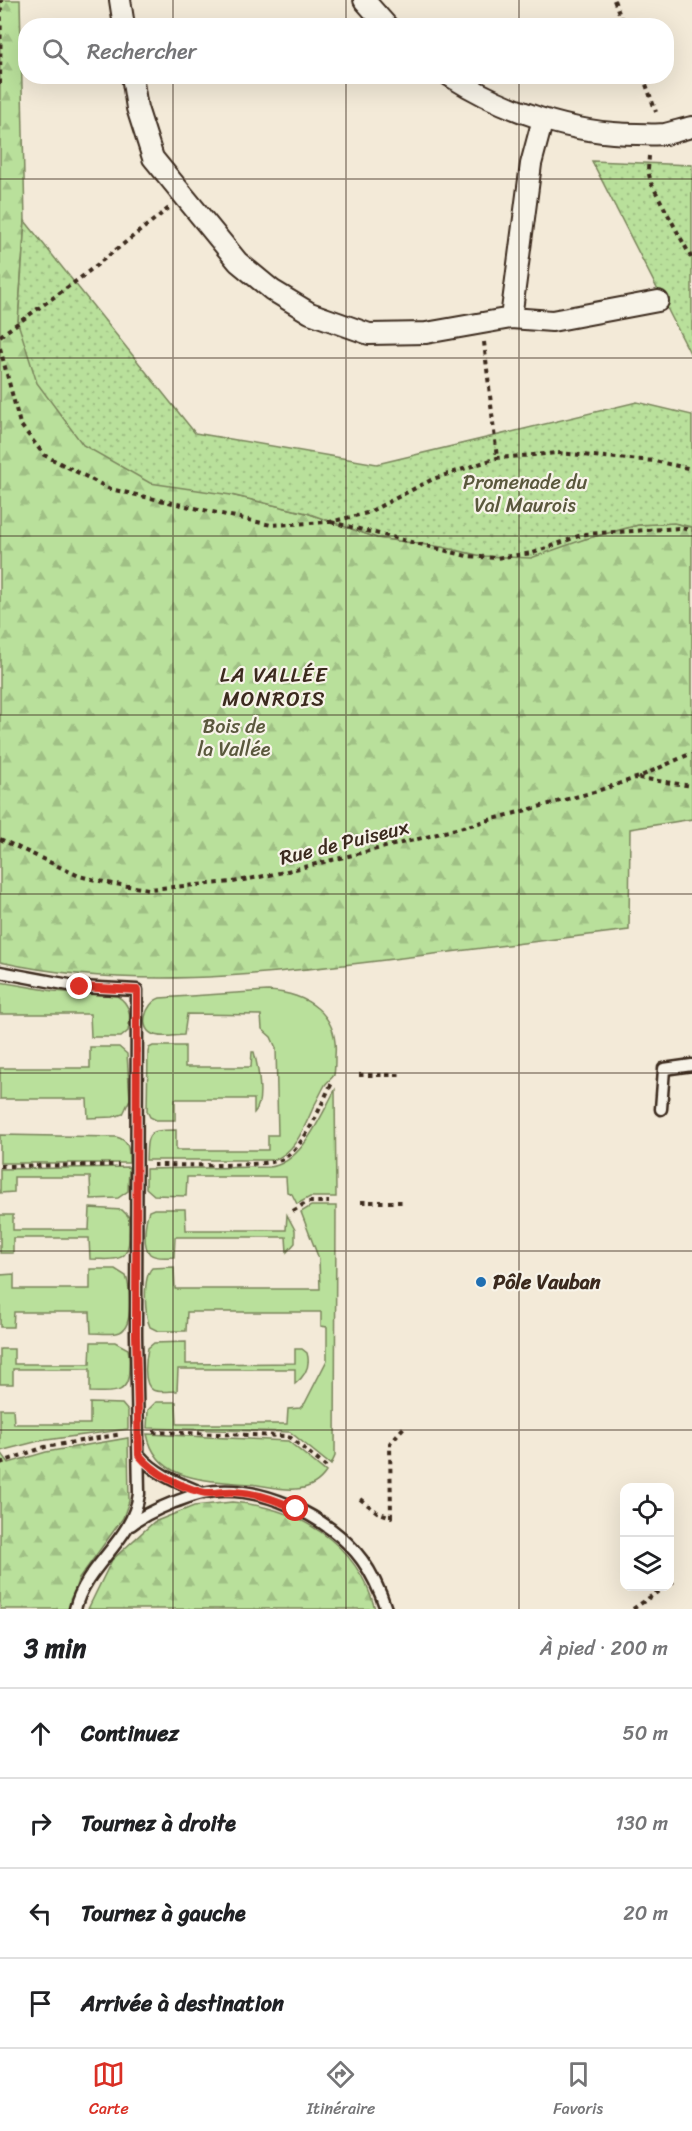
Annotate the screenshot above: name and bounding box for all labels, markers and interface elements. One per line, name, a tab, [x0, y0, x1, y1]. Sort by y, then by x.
search box	[18, 18, 674, 84]
text: Rechercher	[87, 32, 197, 71]
icon: search	[39, 35, 72, 68]
park label: Promenade du Val Maurois	[463, 465, 587, 523]
district label: LA VALLÉE MONROIS	[220, 656, 328, 718]
park label: Bois de la Vallée	[198, 709, 271, 767]
street label: Rue de Puiseux	[276, 809, 413, 875]
route end	[66, 973, 92, 999]
place label: Pôle Vauban	[493, 1265, 601, 1300]
marker: Pôle Vauban	[474, 1275, 488, 1289]
map controls	[620, 1483, 674, 1591]
button: locate	[620, 1483, 674, 1537]
route start	[282, 1495, 308, 1521]
button: layers	[620, 1537, 674, 1591]
text: 3 min	[24, 1625, 86, 1671]
text: À pied · 200 m	[540, 1631, 668, 1666]
text: Continuez	[81, 1714, 179, 1753]
text: 50 m	[623, 1716, 668, 1751]
icon: ahead	[24, 1717, 57, 1750]
text: Tournez à droite	[81, 1804, 236, 1843]
text: 130 m	[615, 1806, 668, 1841]
icon: right	[24, 1807, 57, 1840]
text: Tournez à gauche	[81, 1894, 246, 1933]
text: 20 m	[623, 1896, 668, 1931]
icon: left	[24, 1897, 57, 1930]
text: Arrivée à destination	[81, 1984, 284, 2023]
icon: arrive	[24, 1987, 57, 2020]
tab: Carte	[89, 2058, 129, 2123]
tab: Itinéraire	[307, 2058, 375, 2123]
tab: Favoris	[553, 2058, 603, 2123]

